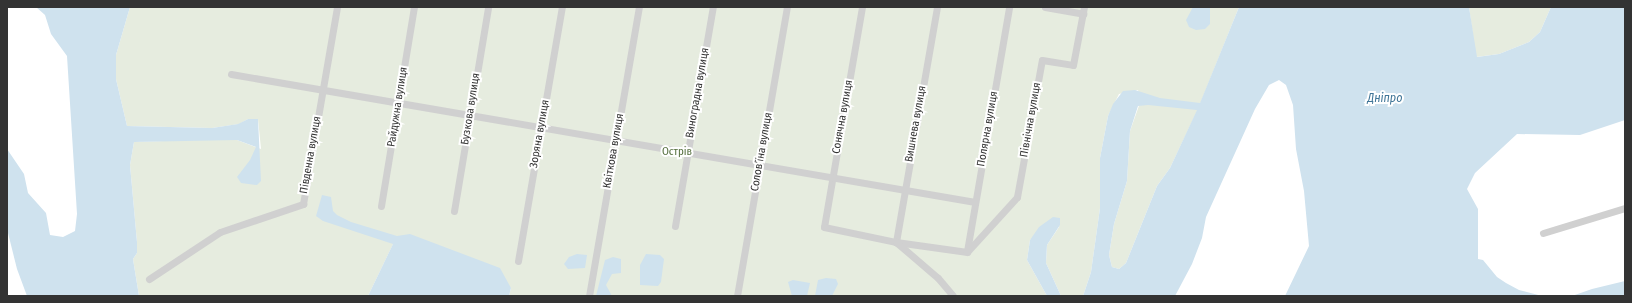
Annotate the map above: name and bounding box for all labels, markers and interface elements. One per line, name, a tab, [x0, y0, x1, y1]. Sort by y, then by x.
street label: Виноградна вулиця	[684, 47, 712, 139]
street label: Райдужна вулиця	[385, 66, 411, 148]
street label: Бузкова вулиця	[459, 72, 483, 146]
street label: Сонячна вулиця	[830, 79, 856, 155]
street label: Північна вулиця	[1018, 82, 1044, 158]
street label: Вишнева вулиця	[903, 85, 929, 163]
street label: Полярна вулиця	[975, 90, 1001, 168]
water label: Дніпро	[1368, 92, 1402, 106]
street label: Зоряна вулиця	[528, 99, 552, 169]
street label: Соловʼїна вулиця	[749, 111, 775, 193]
street label: Квіткова вулиця	[601, 112, 627, 190]
street label: Південна вулиця	[298, 115, 324, 195]
park label: Острів	[662, 145, 692, 159]

